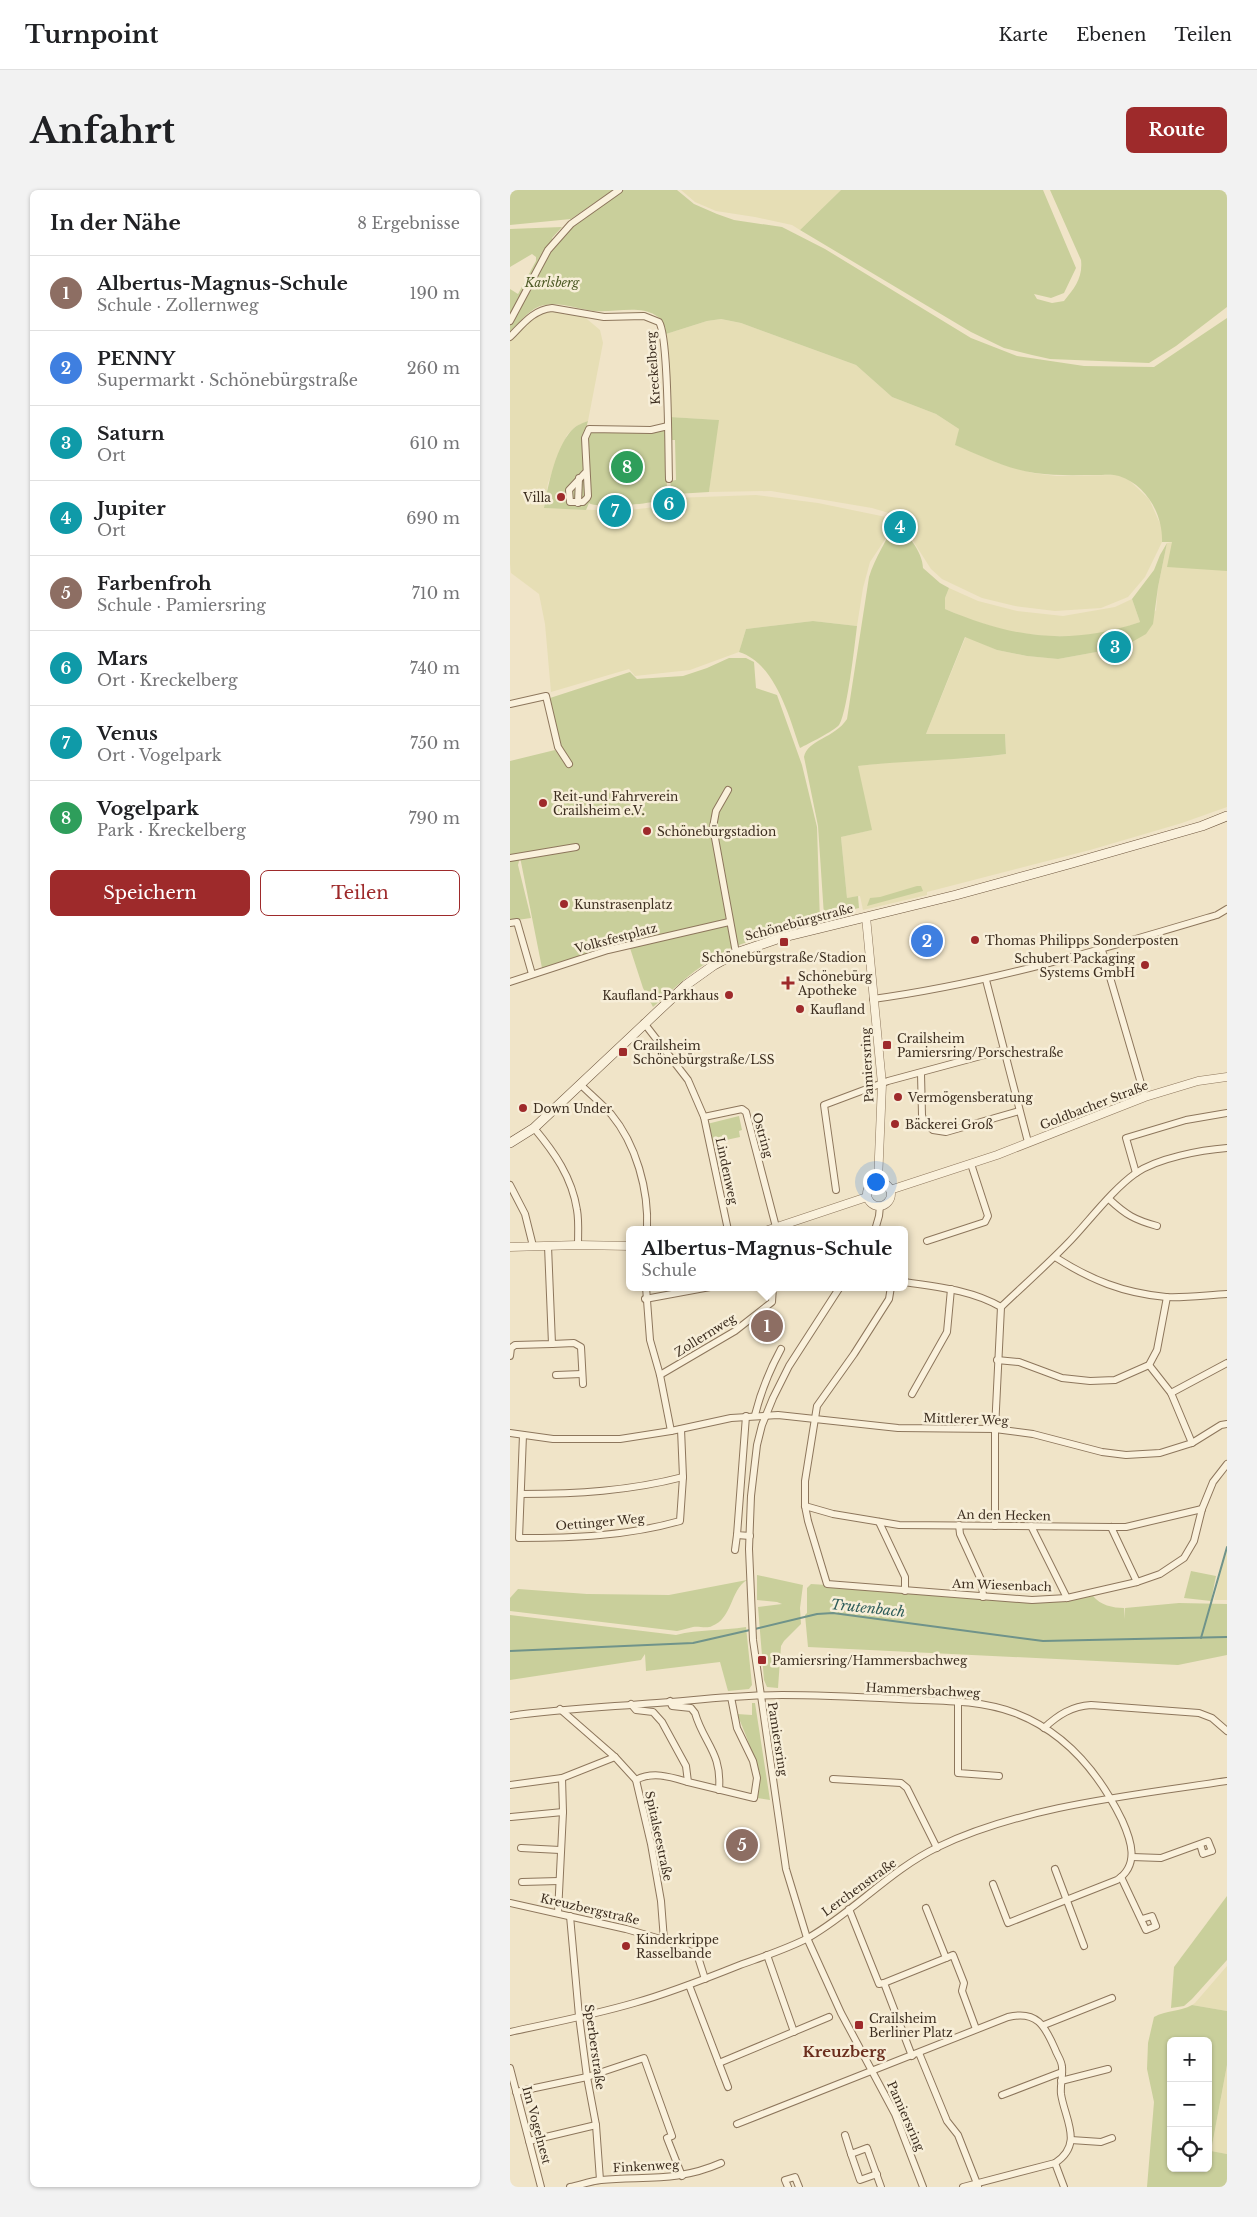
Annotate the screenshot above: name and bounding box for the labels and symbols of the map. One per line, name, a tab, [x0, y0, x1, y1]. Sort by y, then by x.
park label: Karlsberg	[524, 275, 581, 290]
street label: Kreckelberg	[643, 330, 663, 405]
pin: 8	[611, 448, 643, 486]
pin: 6	[653, 485, 685, 523]
place label: Villa	[522, 490, 551, 505]
marker: Villa	[555, 491, 567, 503]
pin: 7	[599, 492, 631, 530]
pin: 4	[884, 508, 916, 546]
pin: 3	[1099, 628, 1131, 666]
place label: Reit-und Fahrverein Crailsheim e.V.	[553, 789, 678, 818]
marker: Reit-und Fahrverein Crailsheim e.V.	[537, 797, 549, 809]
place label: Schönebürgstadion	[657, 824, 776, 839]
marker: Schönebürgstadion	[641, 825, 653, 837]
place label: Kunstrasenplatz	[574, 897, 673, 912]
marker: Kunstrasenplatz	[558, 898, 570, 910]
street label: Schönebürgstraße	[743, 900, 855, 944]
street label: Volksfestplatz	[572, 920, 659, 956]
pin: 2	[911, 922, 943, 960]
place label: Thomas Philipps Sonderposten	[985, 933, 1179, 948]
marker: Thomas Philipps Sonderposten	[969, 934, 981, 946]
marker: Schönebürgstraße/Stadion	[778, 936, 790, 948]
place label: Schönebürgstraße/Stadion	[702, 950, 866, 965]
place label: Schubert Packaging Systems GmbH	[1014, 951, 1136, 980]
marker: Schubert Packaging Systems GmbH	[1139, 959, 1151, 971]
place label: Schönebürg Apotheke	[797, 969, 873, 998]
marker: Schönebürg Apotheke	[782, 977, 794, 989]
place label: Kaufland-Parkhaus	[602, 988, 719, 1003]
marker: Kaufland-Parkhaus	[723, 989, 735, 1001]
place label: Kaufland	[810, 1002, 865, 1017]
marker: Kaufland	[794, 1003, 806, 1015]
street label: Pamiersring	[858, 1026, 876, 1103]
place label: Crailsheim Pamiersring/Porschestraße	[897, 1031, 1064, 1060]
place label: Crailsheim Schönebürgstraße/LSS	[633, 1038, 775, 1067]
marker: Crailsheim Pamiersring/Porschestraße	[881, 1039, 893, 1051]
marker: Crailsheim Schönebürgstraße/LSS	[617, 1046, 629, 1058]
street label: Goldbacher Straße	[1038, 1077, 1150, 1133]
place label: Vermögensberatung	[907, 1090, 1033, 1105]
marker: Vermögensberatung	[892, 1091, 904, 1103]
place label: Down Under	[533, 1101, 612, 1116]
marker: Down Under	[517, 1102, 529, 1114]
street label: Ostring	[749, 1111, 777, 1160]
place label: Bäckerei Groß	[905, 1117, 993, 1132]
marker: Bäckerei Groß	[889, 1118, 901, 1130]
street label: Lindenweg	[713, 1136, 742, 1207]
your location	[863, 1169, 889, 1195]
pin: 1	[751, 1307, 783, 1345]
street label: Zollernweg	[672, 1310, 739, 1360]
street label: Mittlerer Weg	[923, 1410, 1010, 1428]
street label: An den Hecken	[956, 1507, 1051, 1523]
street label: Oettinger Weg	[555, 1511, 646, 1533]
street label: Am Wiesenbach	[951, 1576, 1052, 1594]
water label: Trutenbach	[830, 1595, 906, 1621]
place label: Pamiersring/Hammersbachweg	[772, 1653, 968, 1668]
marker: Pamiersring/Hammersbachweg	[756, 1654, 768, 1666]
street label: Hammersbachweg	[865, 1680, 981, 1701]
street label: Pamiersring	[765, 1701, 791, 1778]
street label: Spitalseestraße	[642, 1790, 676, 1882]
pin: 5	[726, 1826, 758, 1864]
street label: Lerchenstraße	[819, 1855, 899, 1919]
street label: Kreuzbergstraße	[539, 1890, 641, 1928]
place label: Kinderkrippe Rasselbande	[636, 1932, 719, 1961]
marker: Kinderkrippe Rasselbande	[620, 1940, 632, 1952]
street label: Sperberstraße	[582, 2003, 608, 2091]
place label: Crailsheim Berliner Platz	[869, 2011, 953, 2040]
marker: Crailsheim Berliner Platz	[853, 2019, 865, 2031]
district label: Kreuzberg	[802, 2042, 886, 2061]
street label: Pamiersring	[884, 2079, 928, 2154]
street label: Im Vogelnest	[519, 2084, 555, 2166]
street label: Finkenweg	[612, 2157, 680, 2175]

